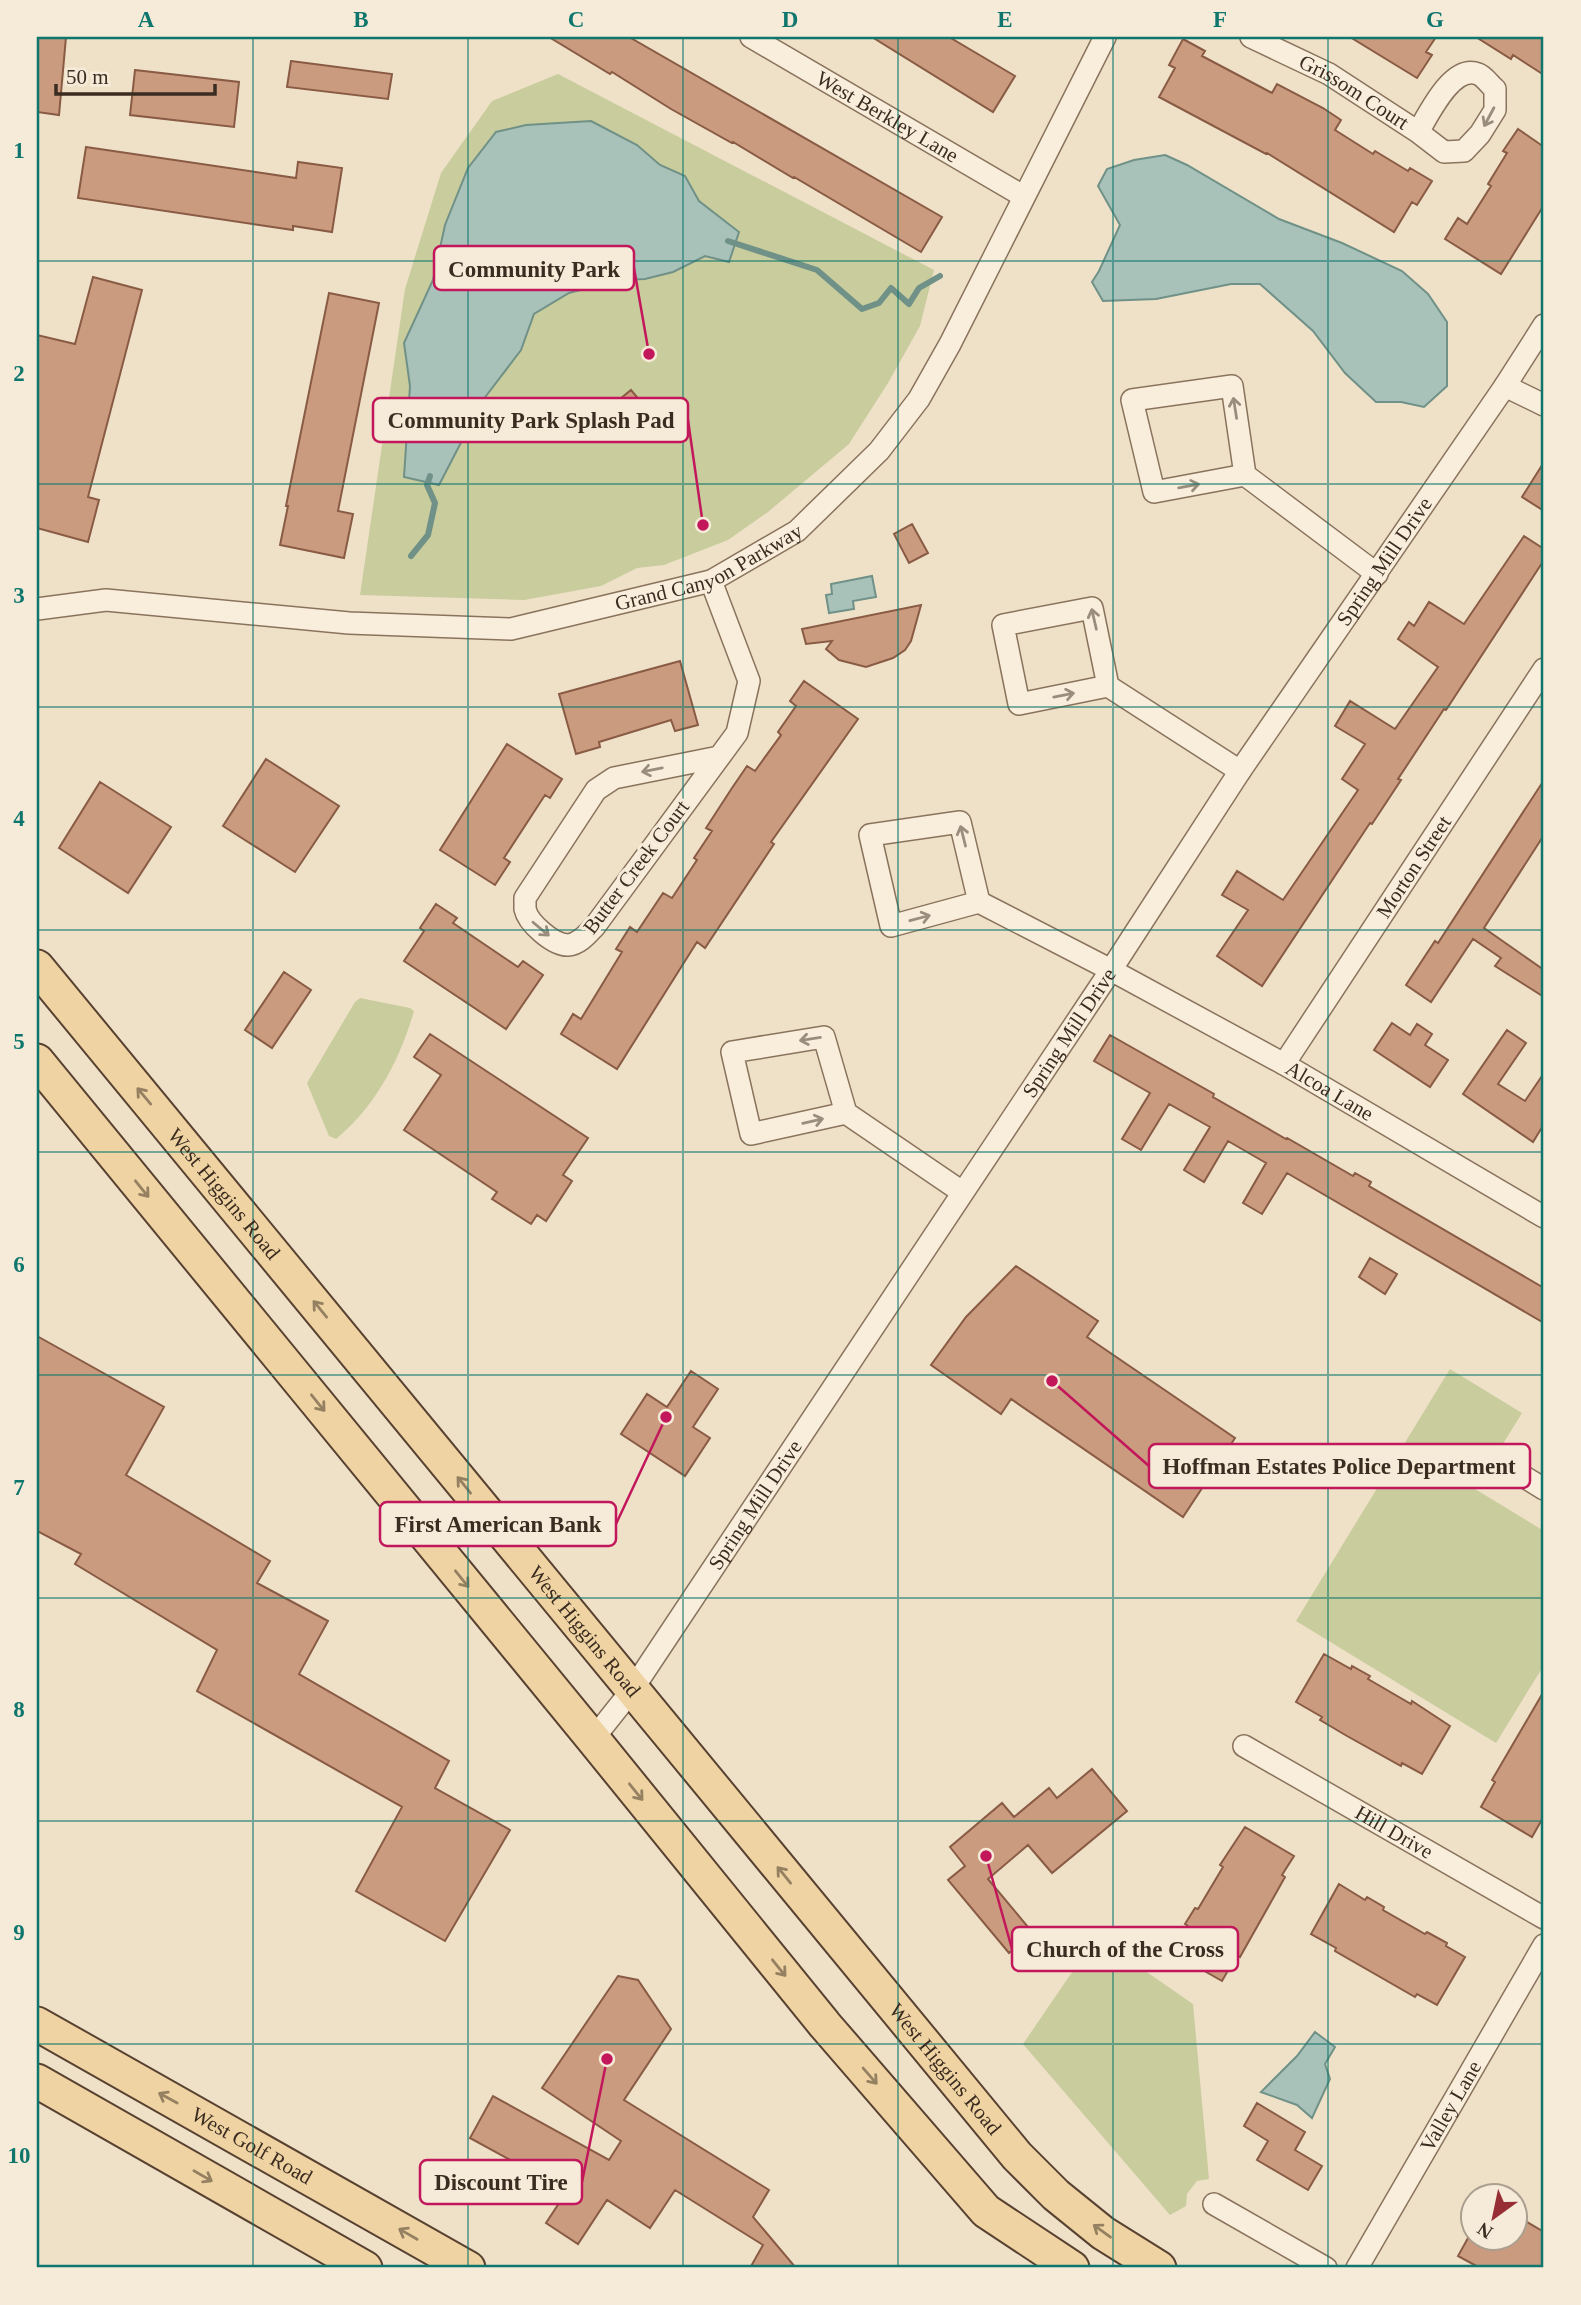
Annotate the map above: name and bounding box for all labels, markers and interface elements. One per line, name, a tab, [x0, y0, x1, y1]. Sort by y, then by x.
text: A	[138, 7, 155, 32]
text: B	[353, 7, 369, 32]
text: C	[568, 7, 584, 32]
text: D	[782, 7, 798, 32]
text: E	[997, 7, 1013, 32]
text: F	[1213, 7, 1227, 32]
text: G	[1426, 7, 1444, 32]
street label: Grissom Court	[1295, 50, 1413, 135]
scale bar	[56, 52, 215, 96]
text: 50 m	[66, 65, 109, 89]
street label: West Berkley Lane	[812, 66, 963, 168]
one-way arrow	[1482, 106, 1496, 126]
text: 1	[13, 138, 25, 163]
callout: Community Park	[434, 246, 634, 290]
text: Community Park	[448, 257, 620, 282]
text: 2	[13, 361, 25, 386]
one-way arrow	[1228, 397, 1241, 420]
callout: Community Park Splash Pad	[373, 398, 688, 442]
text: Community Park Splash Pad	[388, 408, 675, 433]
one-way arrow	[1177, 479, 1200, 492]
street label: Spring Mill Drive	[1332, 493, 1437, 630]
street label: Grand Canyon Parkway	[613, 518, 807, 616]
text: 3	[13, 583, 25, 608]
one-way arrow	[1087, 609, 1100, 631]
one-way arrow	[1052, 687, 1075, 701]
one-way arrow	[641, 764, 664, 777]
street label: Butter Creek Court	[578, 795, 694, 938]
text: 4	[13, 806, 25, 831]
street label: Morton Street	[1371, 811, 1456, 922]
one-way arrow	[956, 825, 969, 848]
one-way arrow	[908, 911, 931, 924]
one-way arrow	[532, 921, 550, 937]
street label: Spring Mill Drive	[1018, 963, 1121, 1102]
text: 5	[13, 1029, 25, 1054]
one-way arrow	[799, 1033, 822, 1046]
street label: Alcoa Lane	[1281, 1056, 1378, 1126]
one-way arrow	[136, 1088, 152, 1106]
one-way arrow	[801, 1113, 824, 1127]
street label: West Higgins Road	[163, 1123, 285, 1265]
one-way arrow	[134, 1180, 150, 1198]
text: 6	[13, 1252, 25, 1277]
one-way arrow	[312, 1301, 328, 1319]
one-way arrow	[310, 1394, 325, 1412]
street label: Spring Mill Drive	[703, 1436, 807, 1574]
callout: Hoffman Estates Police Department	[1149, 1444, 1530, 1488]
text: Hoffman Estates Police Department	[1162, 1454, 1516, 1479]
text: 7	[13, 1475, 25, 1500]
one-way arrow	[457, 1477, 472, 1495]
callout: First American Bank	[380, 1502, 616, 1546]
text: First American Bank	[395, 1512, 602, 1537]
street label: West Higgins Road	[524, 1561, 646, 1702]
one-way arrow	[454, 1569, 470, 1587]
text: 8	[13, 1697, 25, 1722]
one-way arrow	[628, 1782, 644, 1800]
street label: Hill Drive	[1351, 1800, 1437, 1864]
one-way arrow	[776, 1866, 792, 1884]
text: 9	[13, 1920, 25, 1945]
callout: Church of the Cross	[1012, 1927, 1238, 1971]
text: Church of the Cross	[1026, 1937, 1224, 1962]
one-way arrow	[772, 1959, 787, 1977]
street label: West Higgins Road	[884, 1998, 1007, 2140]
street label: Valley Lane	[1415, 2056, 1486, 2156]
one-way arrow	[862, 2067, 878, 2085]
one-way arrow	[158, 2091, 178, 2105]
street label: West Golf Road	[187, 2102, 317, 2190]
text: 10	[8, 2143, 31, 2168]
callout: Discount Tire	[420, 2160, 582, 2204]
one-way arrow	[192, 2169, 212, 2183]
text: Discount Tire	[434, 2170, 568, 2195]
north arrow	[1458, 2182, 1528, 2252]
text: N	[1473, 2218, 1496, 2243]
one-way arrow	[1093, 2224, 1111, 2239]
one-way arrow	[399, 2227, 419, 2241]

